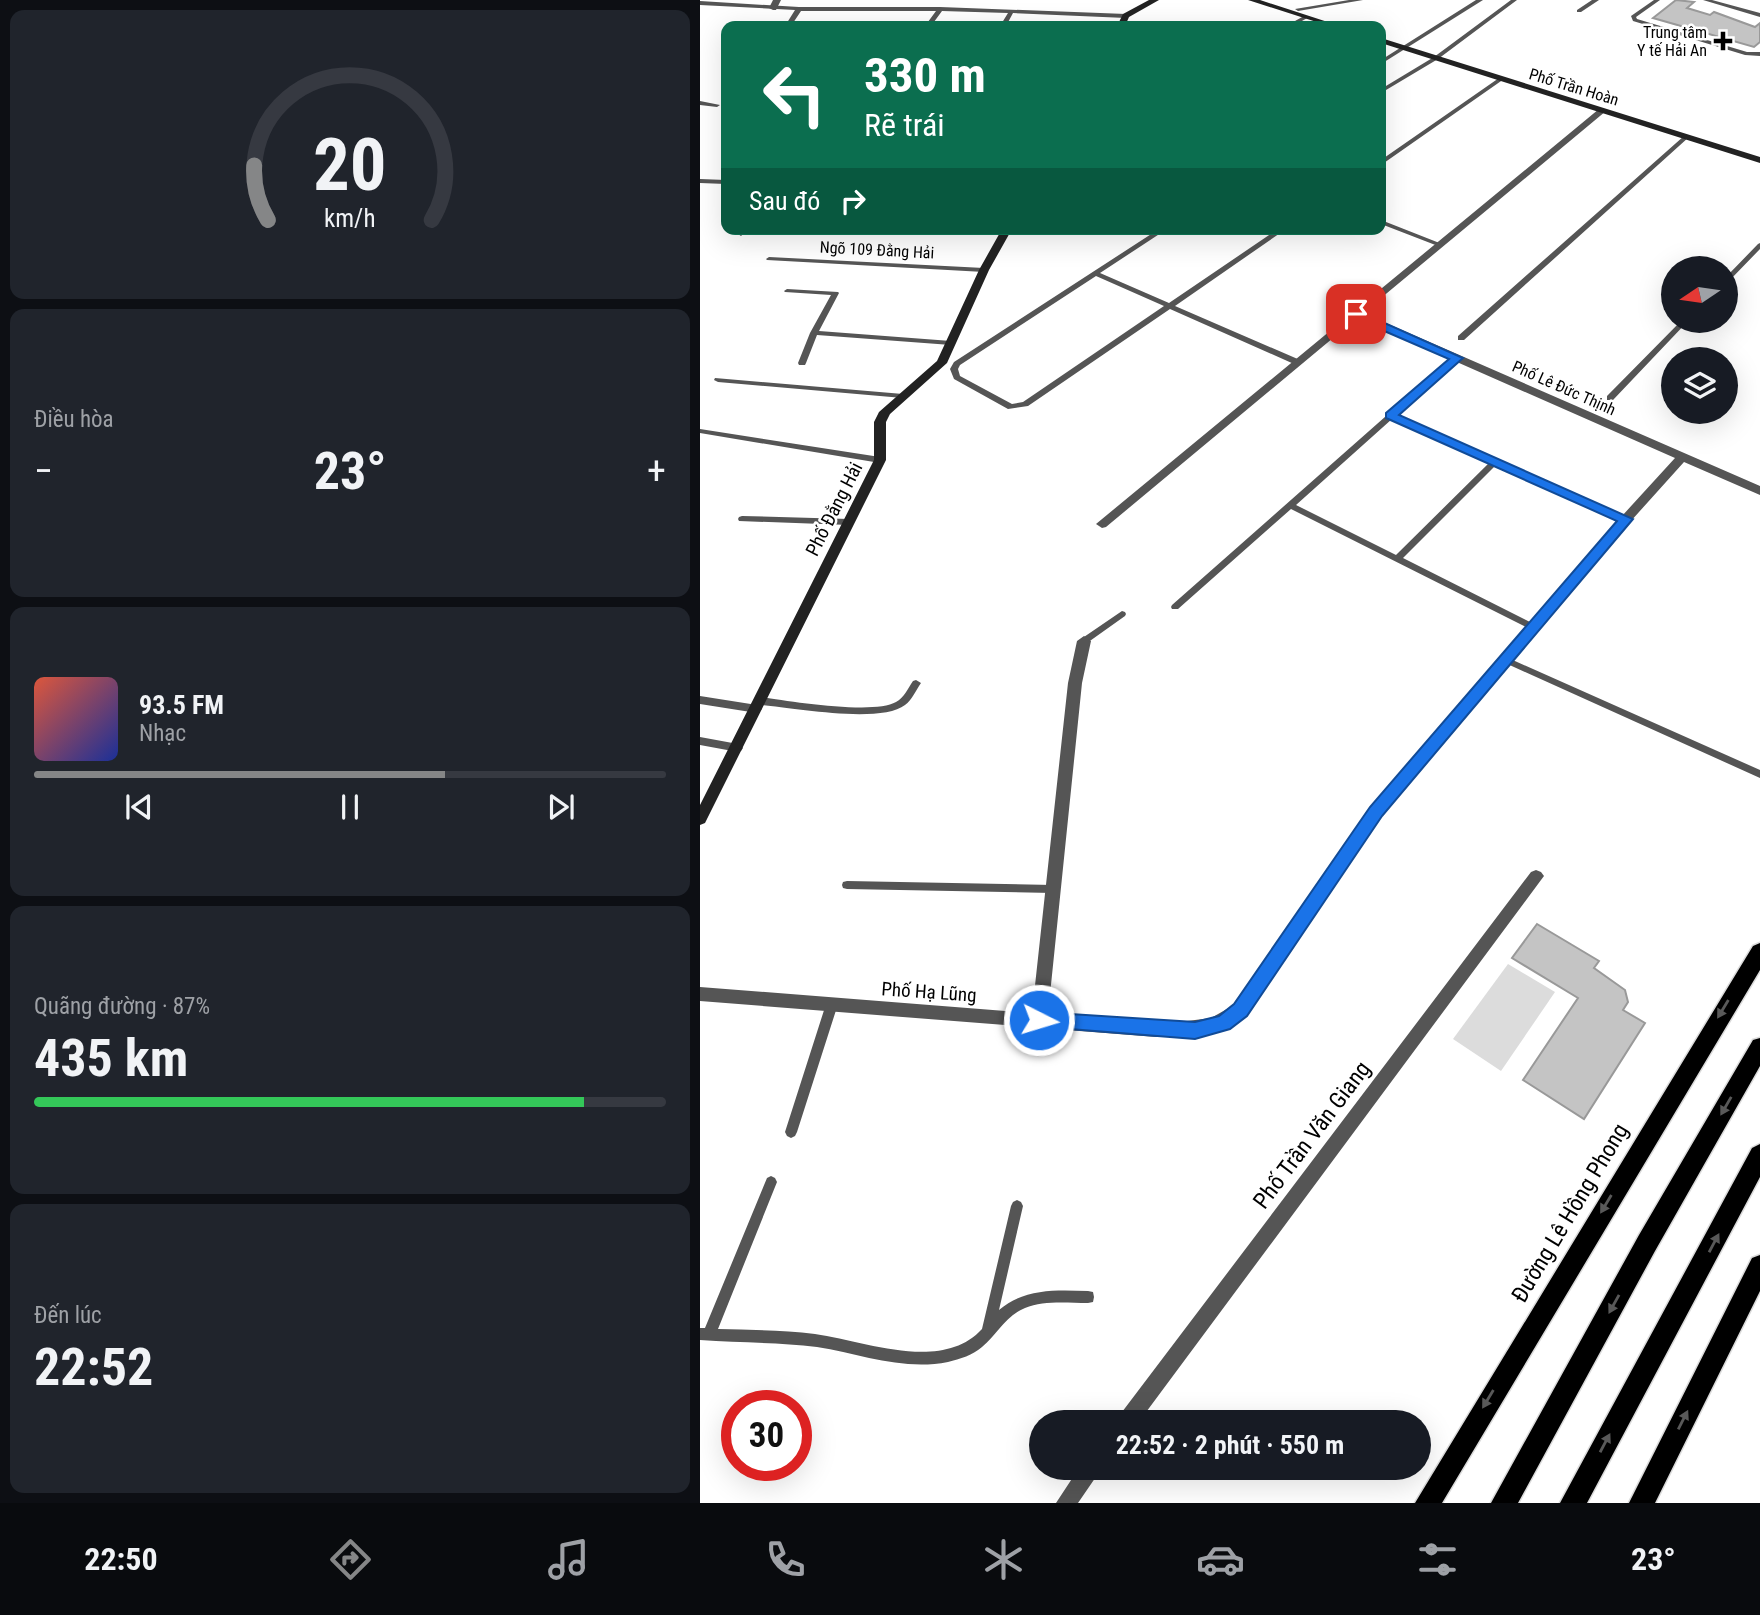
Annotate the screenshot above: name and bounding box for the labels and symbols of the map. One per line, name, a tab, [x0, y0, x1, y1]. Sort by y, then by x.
place label: Trung tâm Y tế Hải An	[1637, 23, 1707, 60]
marker: Trung tâm Y tế Hải An	[1713, 31, 1733, 51]
street label: Phố Trần Hoàn	[1527, 64, 1621, 110]
street label: Ngõ 109 Đằng Hải	[819, 238, 935, 262]
north arrow	[1661, 256, 1738, 332]
pin	[1326, 284, 1386, 344]
street label: Phố Lê Đức Thịnh	[1509, 357, 1619, 419]
street label: Phố Đằng Hải	[801, 458, 867, 560]
street label: Phố Hạ Lũng	[881, 977, 977, 1007]
position arrow	[1002, 983, 1076, 1057]
one-way arrow	[1717, 1000, 1730, 1019]
street label: Phố Trần Văn Giang	[1248, 1056, 1376, 1214]
one-way arrow	[1719, 1096, 1732, 1115]
street label: Đường Lê Hồng Phong	[1506, 1119, 1634, 1307]
one-way arrow	[1599, 1195, 1612, 1214]
one-way arrow	[1708, 1233, 1719, 1253]
one-way arrow	[1608, 1294, 1620, 1313]
one-way arrow	[1482, 1389, 1495, 1408]
speed limit sign: 30	[721, 1390, 812, 1481]
one-way arrow	[1678, 1410, 1689, 1430]
one-way arrow	[1600, 1433, 1611, 1453]

